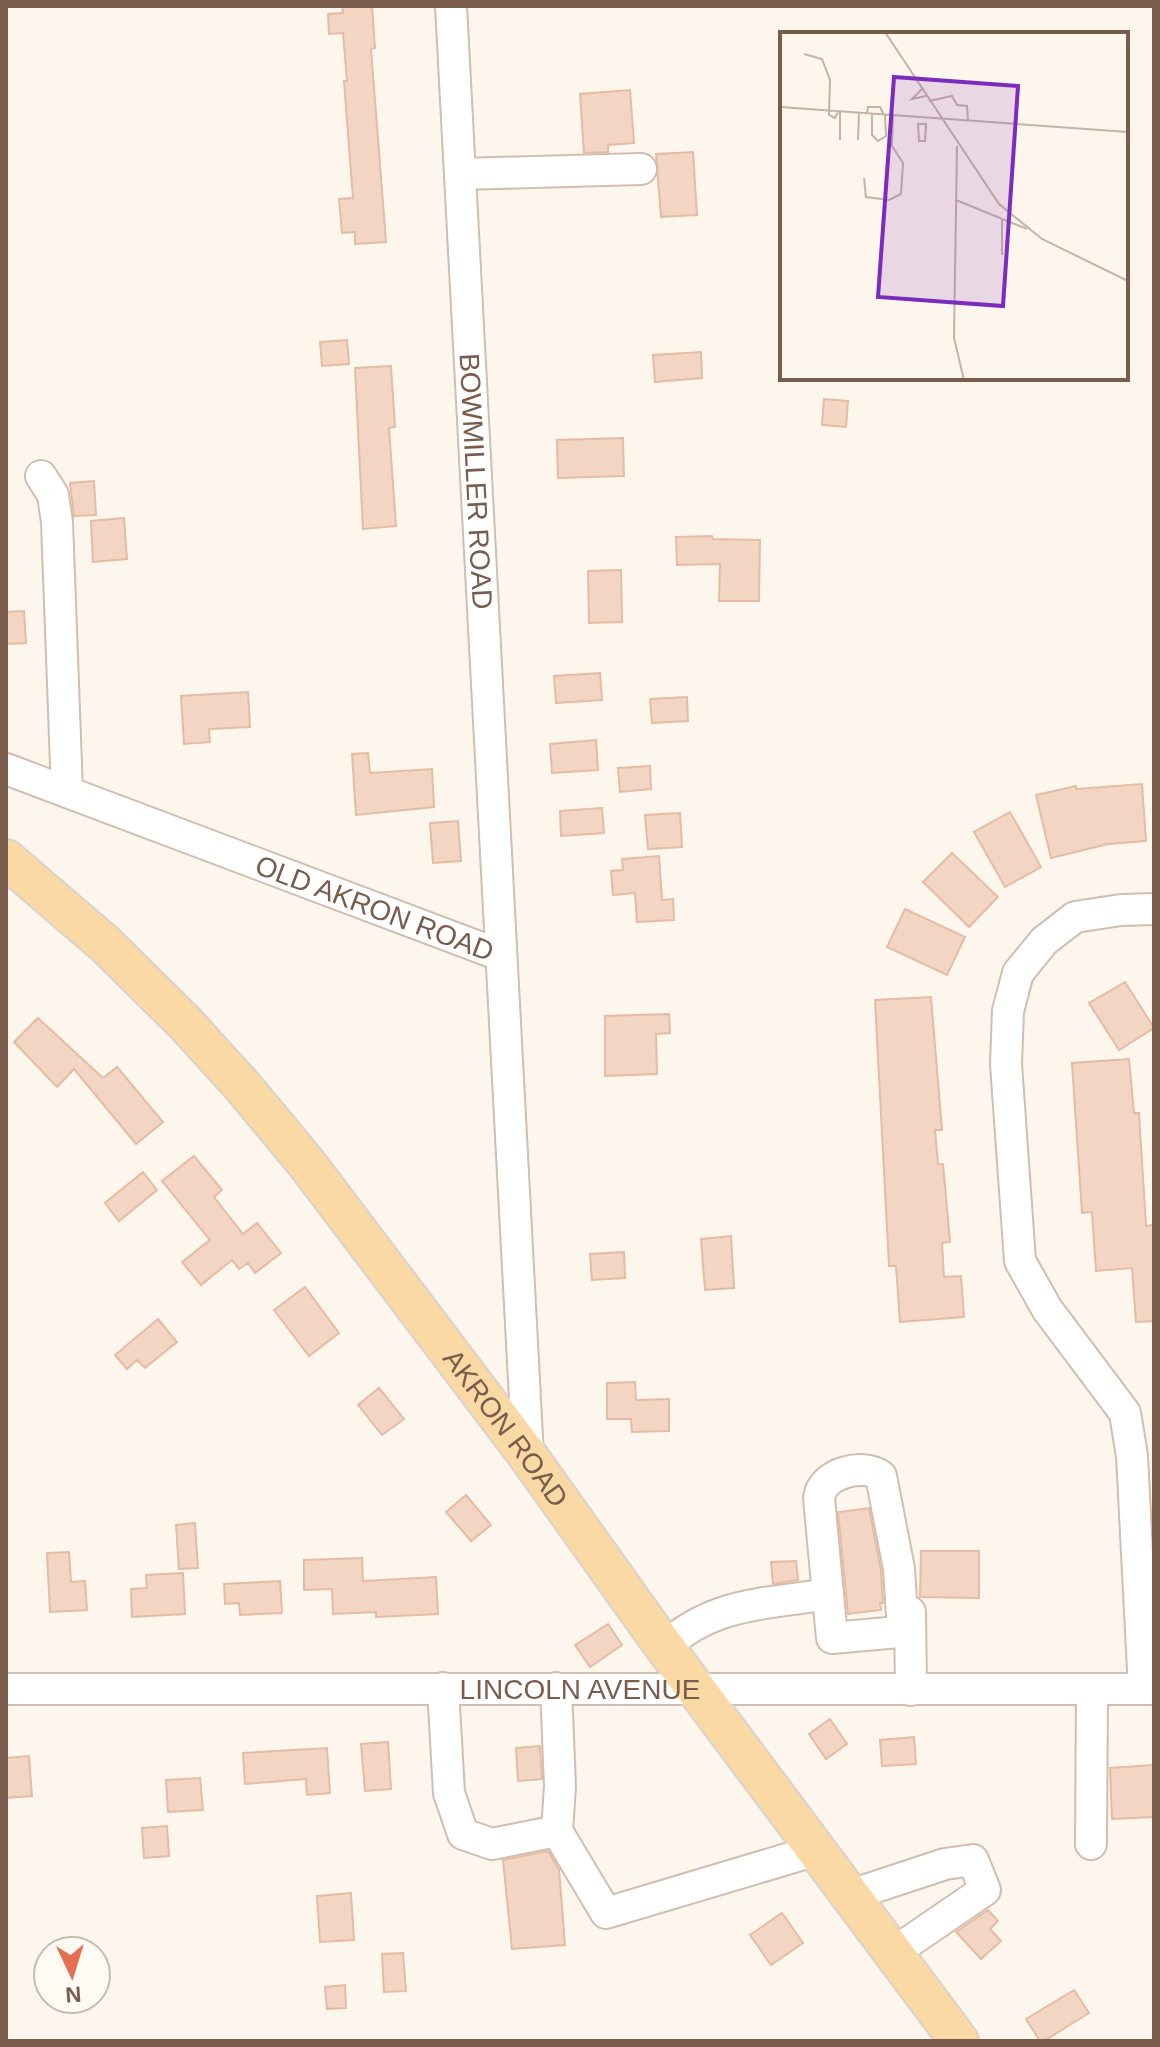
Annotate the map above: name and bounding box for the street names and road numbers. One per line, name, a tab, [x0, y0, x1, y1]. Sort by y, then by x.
street label: BOWMILLER ROAD	[454, 352, 499, 610]
street label: OLD AKRON ROAD	[251, 849, 498, 967]
street label: AKRON ROAD	[437, 1343, 575, 1513]
street label: LINCOLN AVENUE	[460, 1674, 700, 1705]

